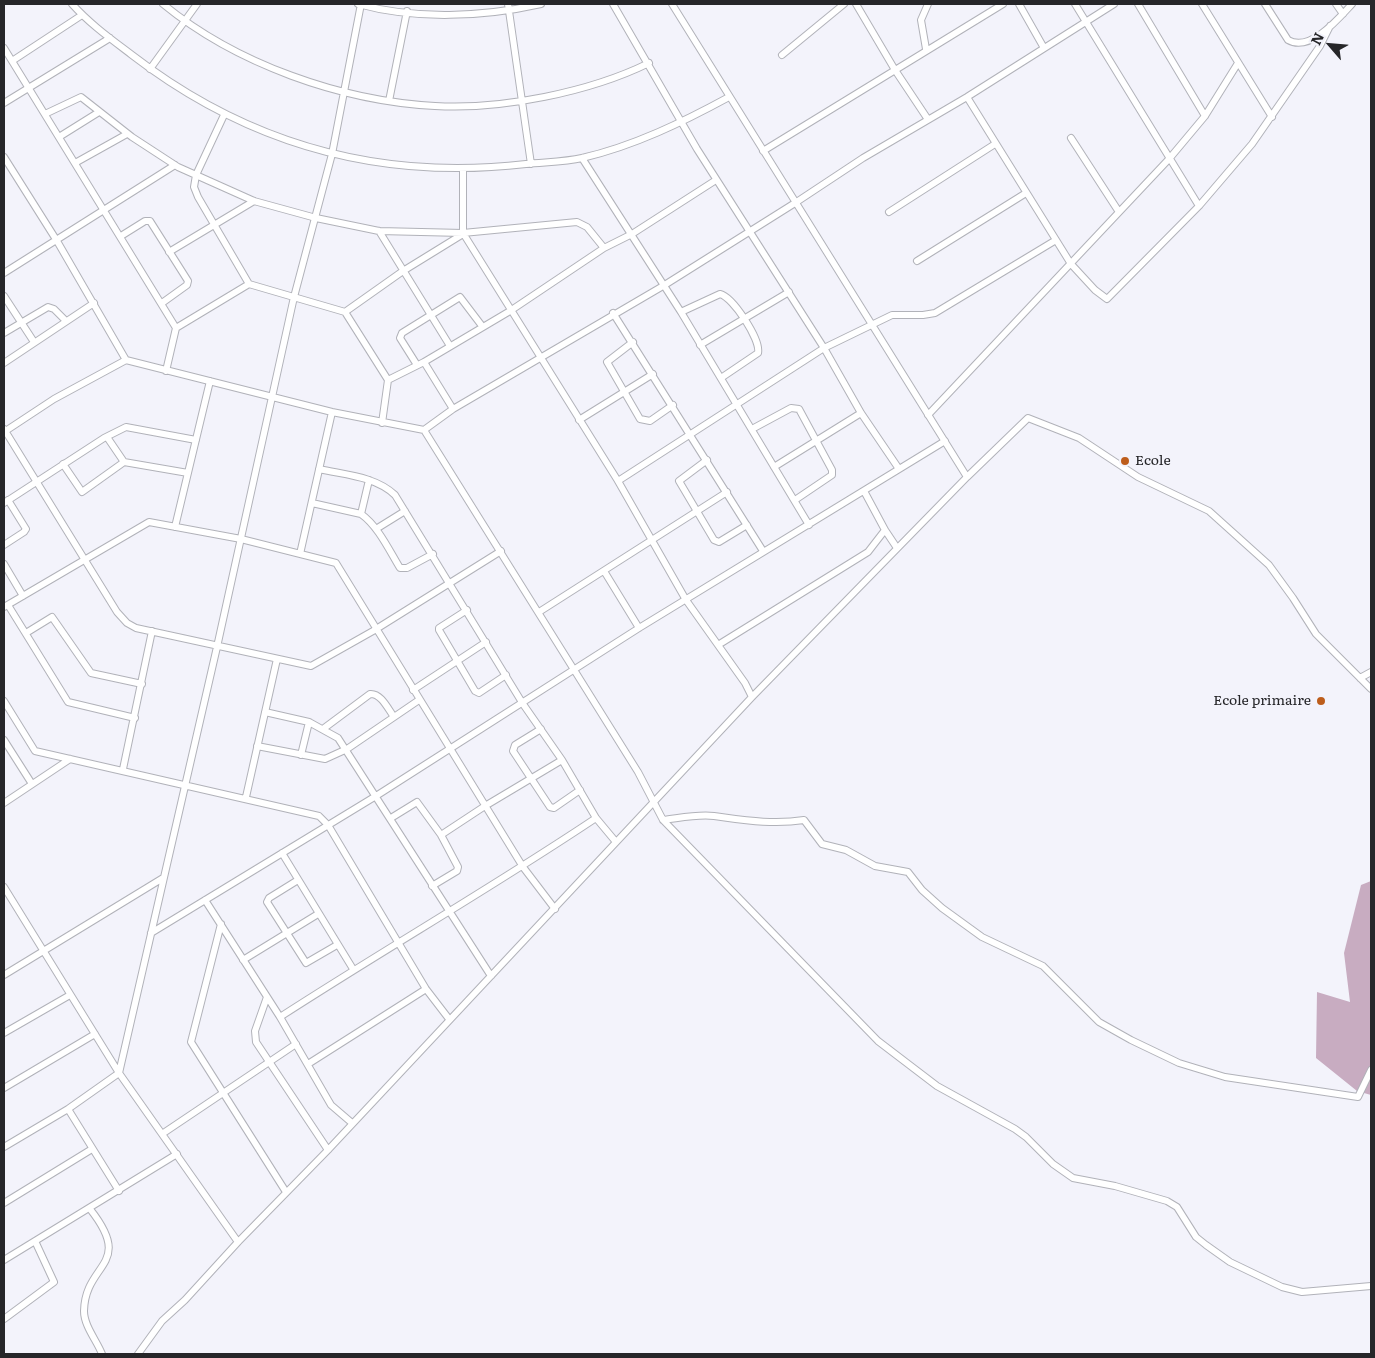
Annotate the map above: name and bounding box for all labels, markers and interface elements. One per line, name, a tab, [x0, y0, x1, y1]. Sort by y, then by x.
north arrow	[1305, 20, 1355, 70]
text: N	[1305, 28, 1328, 48]
place label: Ecole	[1135, 453, 1171, 469]
marker: Ecole	[1119, 455, 1131, 467]
place label: Ecole primaire	[1213, 693, 1311, 709]
marker: Ecole primaire	[1315, 695, 1327, 707]

